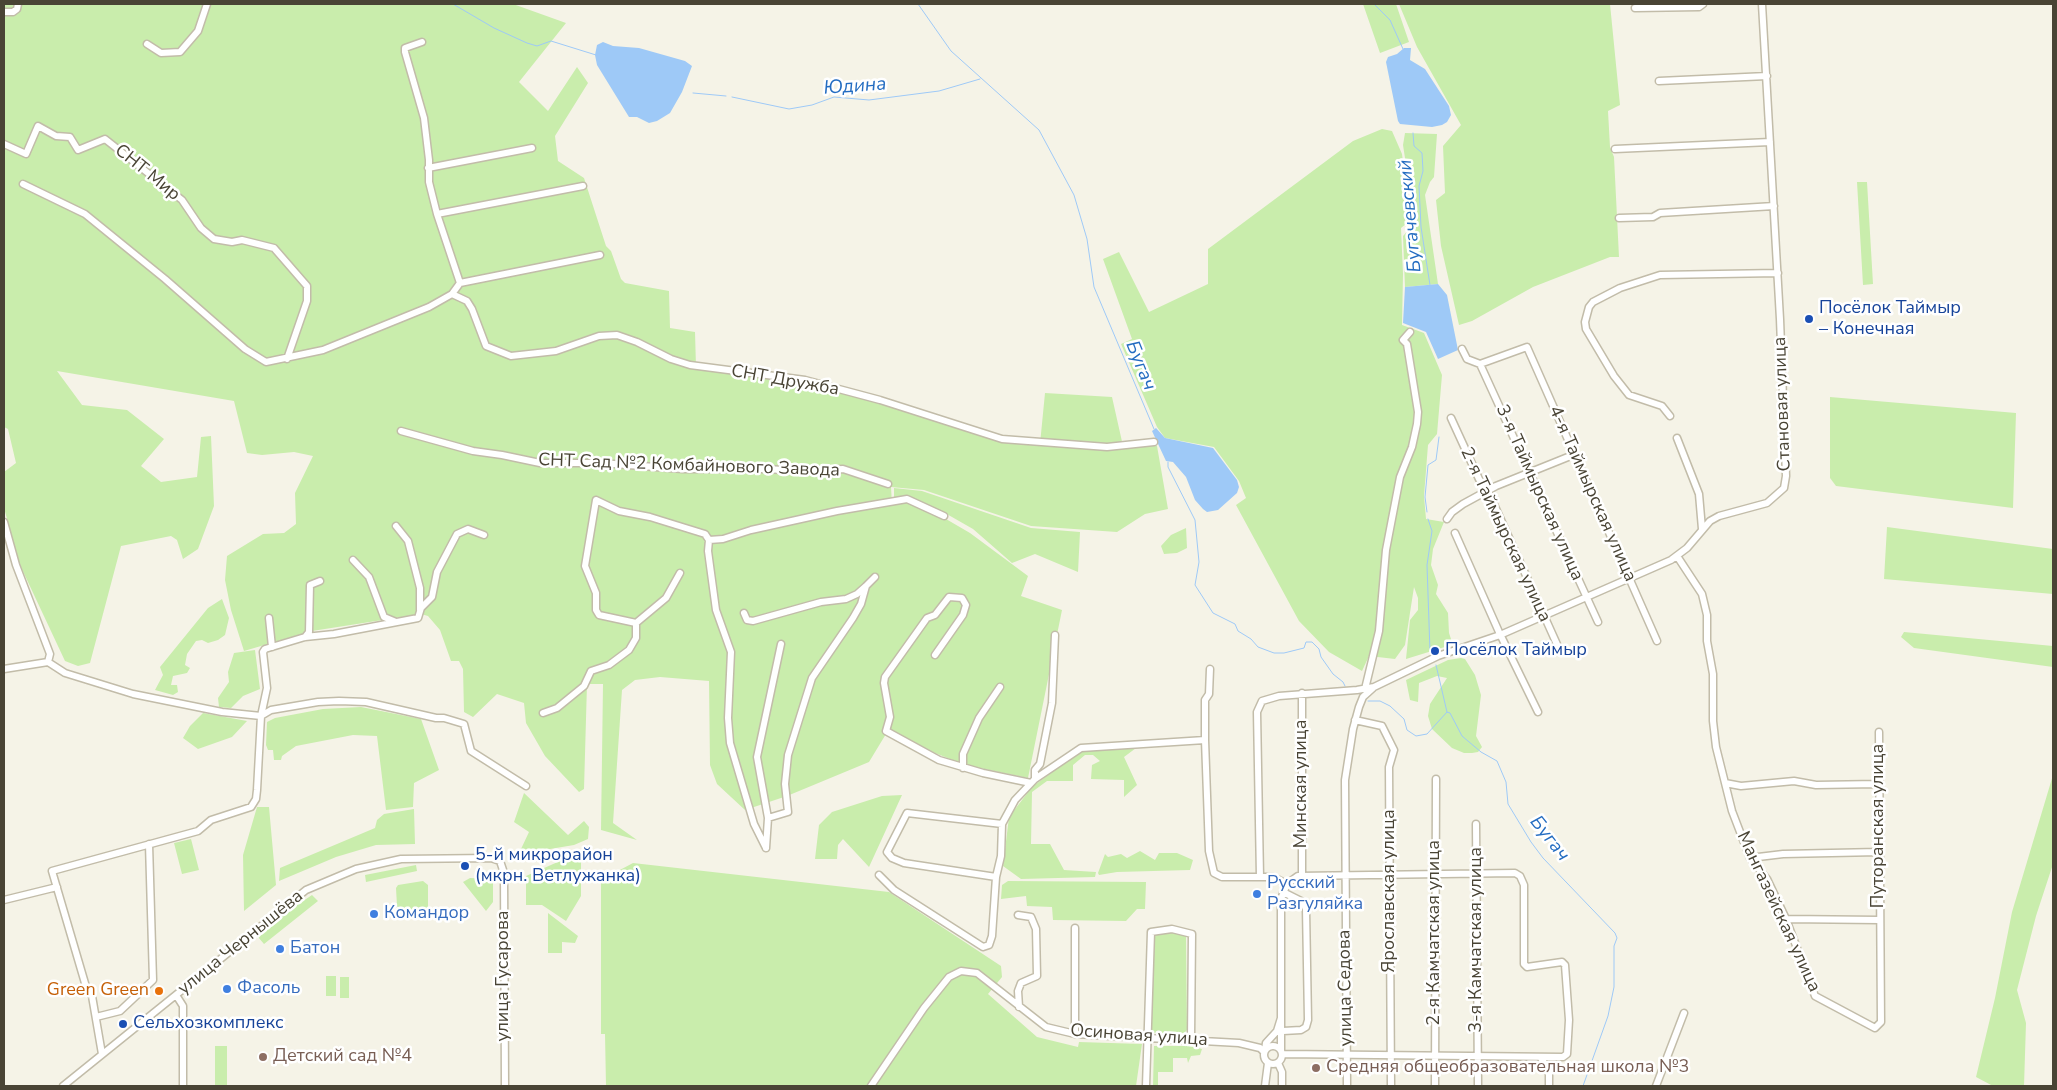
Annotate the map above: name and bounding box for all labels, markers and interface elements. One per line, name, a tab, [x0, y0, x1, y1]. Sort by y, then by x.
water label: Юдина	[823, 73, 887, 101]
street label: СНТ Мир	[110, 140, 184, 206]
water label: Бугачевский	[1395, 159, 1427, 273]
place label: Посёлок Таймыр – Конечная	[1819, 298, 1961, 340]
marker: Посёлок Таймыр – Конечная	[1803, 313, 1815, 325]
street label: Становая улица	[1770, 336, 1796, 472]
water label: Бугач	[1120, 338, 1160, 394]
street label: СНТ Дружба	[729, 361, 841, 401]
street label: 3-я Таймырская улица	[1490, 402, 1588, 584]
street label: 4-я Таймырская улица	[1543, 403, 1641, 585]
street label: 2-я Таймырская улица	[1455, 444, 1555, 626]
street label: СНТ Сад №2 Комбайнового Завода	[538, 450, 840, 482]
place label: Посёлок Таймыр	[1445, 640, 1587, 662]
marker: Посёлок Таймыр	[1429, 645, 1441, 657]
street label: Минская улица	[1291, 720, 1313, 848]
street label: Путоранская улица	[1868, 744, 1890, 908]
street label: Ярославская улица	[1379, 809, 1401, 973]
water label: Бугач	[1524, 812, 1574, 866]
street label: Мангазейская улица	[1731, 828, 1825, 996]
street label: 2-я Камчатская улица	[1424, 840, 1446, 1026]
place label: 5-й микрорайон (мкрн. Ветлужанка)	[475, 845, 641, 888]
street label: 3-я Камчатская улица	[1466, 847, 1488, 1033]
marker: 5-й микрорайон (мкрн. Ветлужанка)	[459, 860, 471, 872]
place label: Русский Разгуляйка	[1267, 873, 1363, 916]
street label: улица Чернышёва	[174, 886, 308, 1000]
marker: Русский Разгуляйка	[1251, 888, 1263, 900]
place label: Командор	[384, 903, 469, 925]
marker: Командор	[368, 908, 380, 920]
street label: улица Гусарова	[493, 911, 515, 1041]
street label: улица Седова	[1334, 929, 1358, 1047]
place label: Батон	[290, 938, 340, 960]
marker: Батон	[274, 943, 286, 955]
place label: Фасоль	[237, 978, 300, 1000]
place label: Green Green	[47, 980, 149, 1002]
marker: Фасоль	[221, 983, 233, 995]
marker: Green Green	[153, 985, 165, 997]
place label: Сельхозкомплекс	[133, 1013, 283, 1035]
marker: Сельхозкомплекс	[117, 1018, 129, 1030]
street label: Осиновая улица	[1070, 1020, 1208, 1052]
place label: Детский сад №4	[273, 1046, 412, 1068]
marker: Детский сад №4	[257, 1051, 269, 1063]
place label: Средняя общеобразовательная школа №3	[1326, 1057, 1689, 1079]
marker: Средняя общеобразовательная школа №3	[1310, 1062, 1322, 1074]

